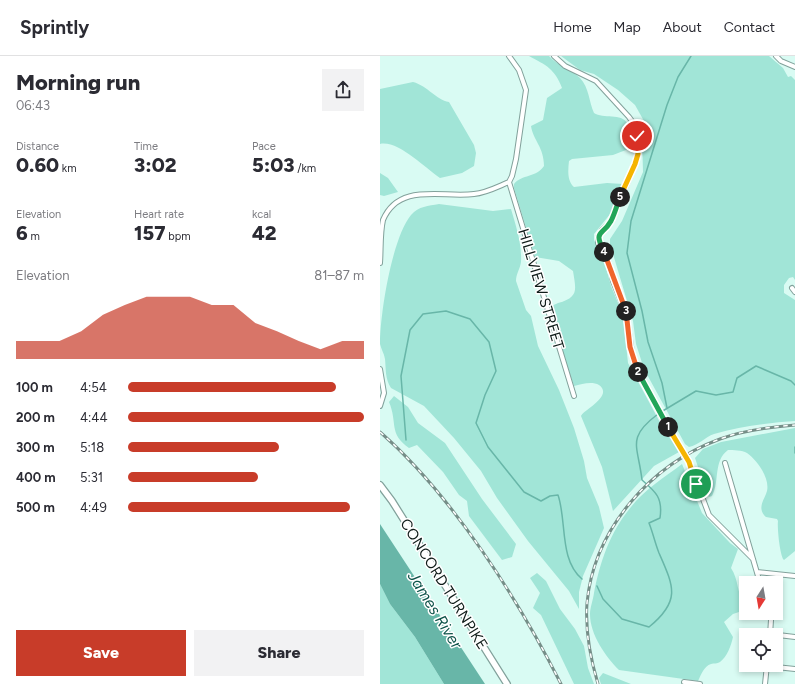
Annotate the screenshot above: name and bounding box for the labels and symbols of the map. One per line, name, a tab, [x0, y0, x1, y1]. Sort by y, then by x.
pin	[620, 119, 654, 153]
pin: 5	[610, 187, 630, 207]
street label: HILLVIEW STREET	[514, 226, 568, 352]
pin: 4	[594, 242, 614, 262]
pin: 3	[616, 301, 636, 321]
pin: 2	[628, 362, 648, 382]
pin: 1	[658, 417, 678, 437]
pin	[679, 467, 713, 501]
street label: CONCORD TURNPIKE	[396, 515, 492, 653]
water label: James River	[403, 567, 467, 653]
north arrow	[739, 576, 783, 620]

